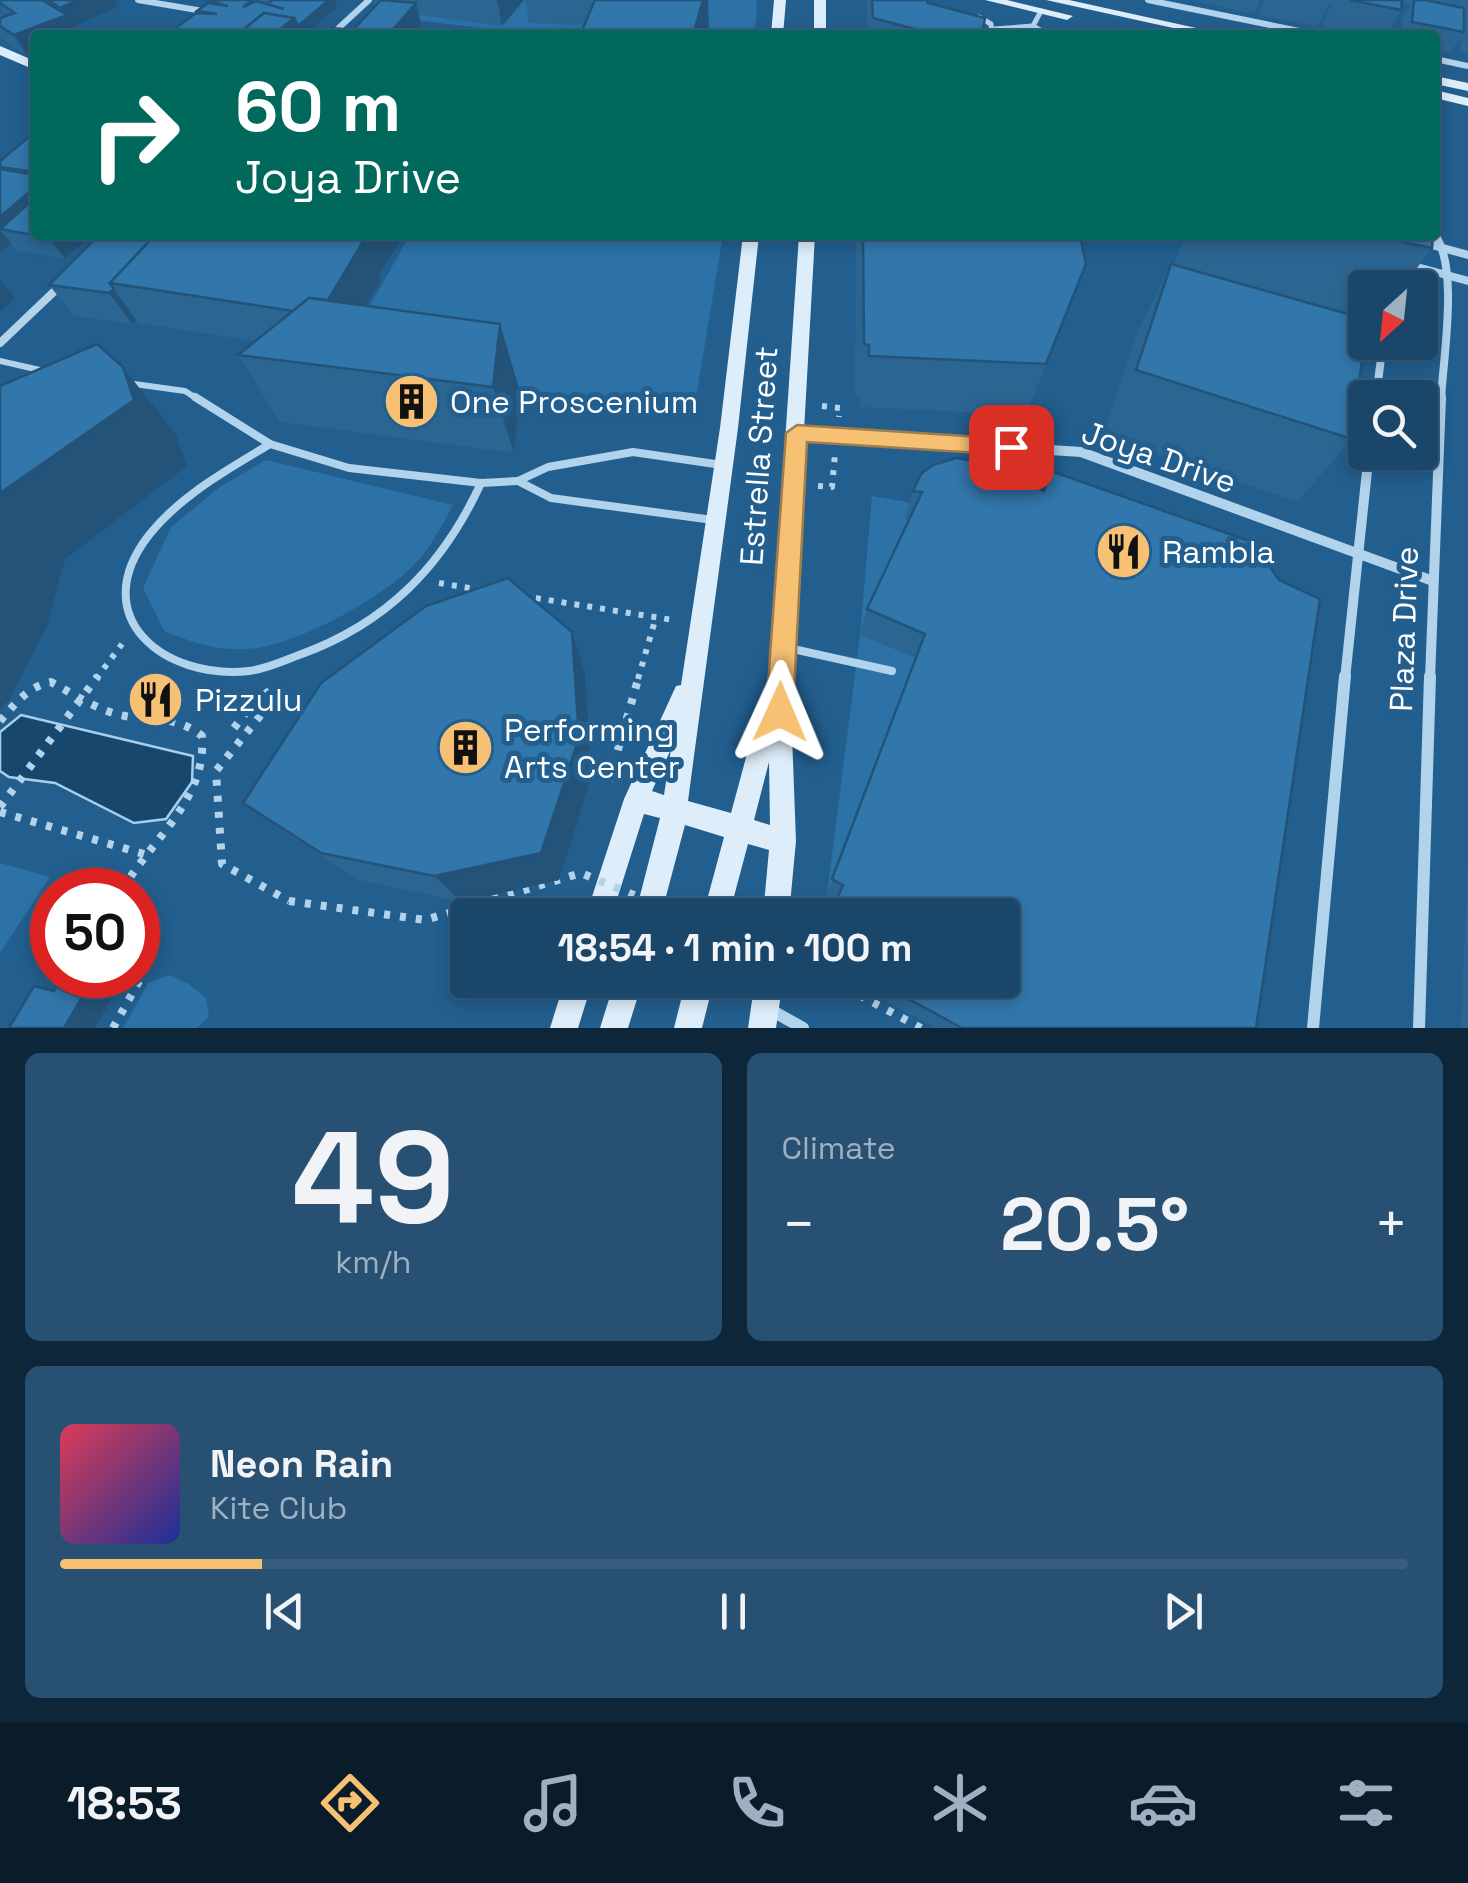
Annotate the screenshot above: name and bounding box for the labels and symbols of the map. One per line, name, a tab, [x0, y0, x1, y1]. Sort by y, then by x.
north arrow	[1348, 270, 1438, 360]
street label: Estrella Street	[731, 345, 787, 567]
building icon: One Proscenium	[381, 372, 441, 432]
place label: One Proscenium	[450, 382, 698, 422]
pin	[969, 405, 1054, 490]
street label: Joya Drive	[1076, 412, 1242, 502]
restaurant icon: Rambla	[1093, 522, 1153, 582]
place label: Rambla	[1162, 532, 1275, 572]
street label: Plaza Drive	[1381, 546, 1427, 712]
position arrow	[728, 660, 832, 764]
restaurant icon: Pizzulu	[126, 670, 186, 730]
place label: Pizzulu	[195, 680, 302, 720]
place label: Performing Arts Center	[504, 710, 680, 787]
building icon: Performing Arts Center	[435, 718, 495, 778]
speed limit sign: 50	[30, 868, 160, 998]

